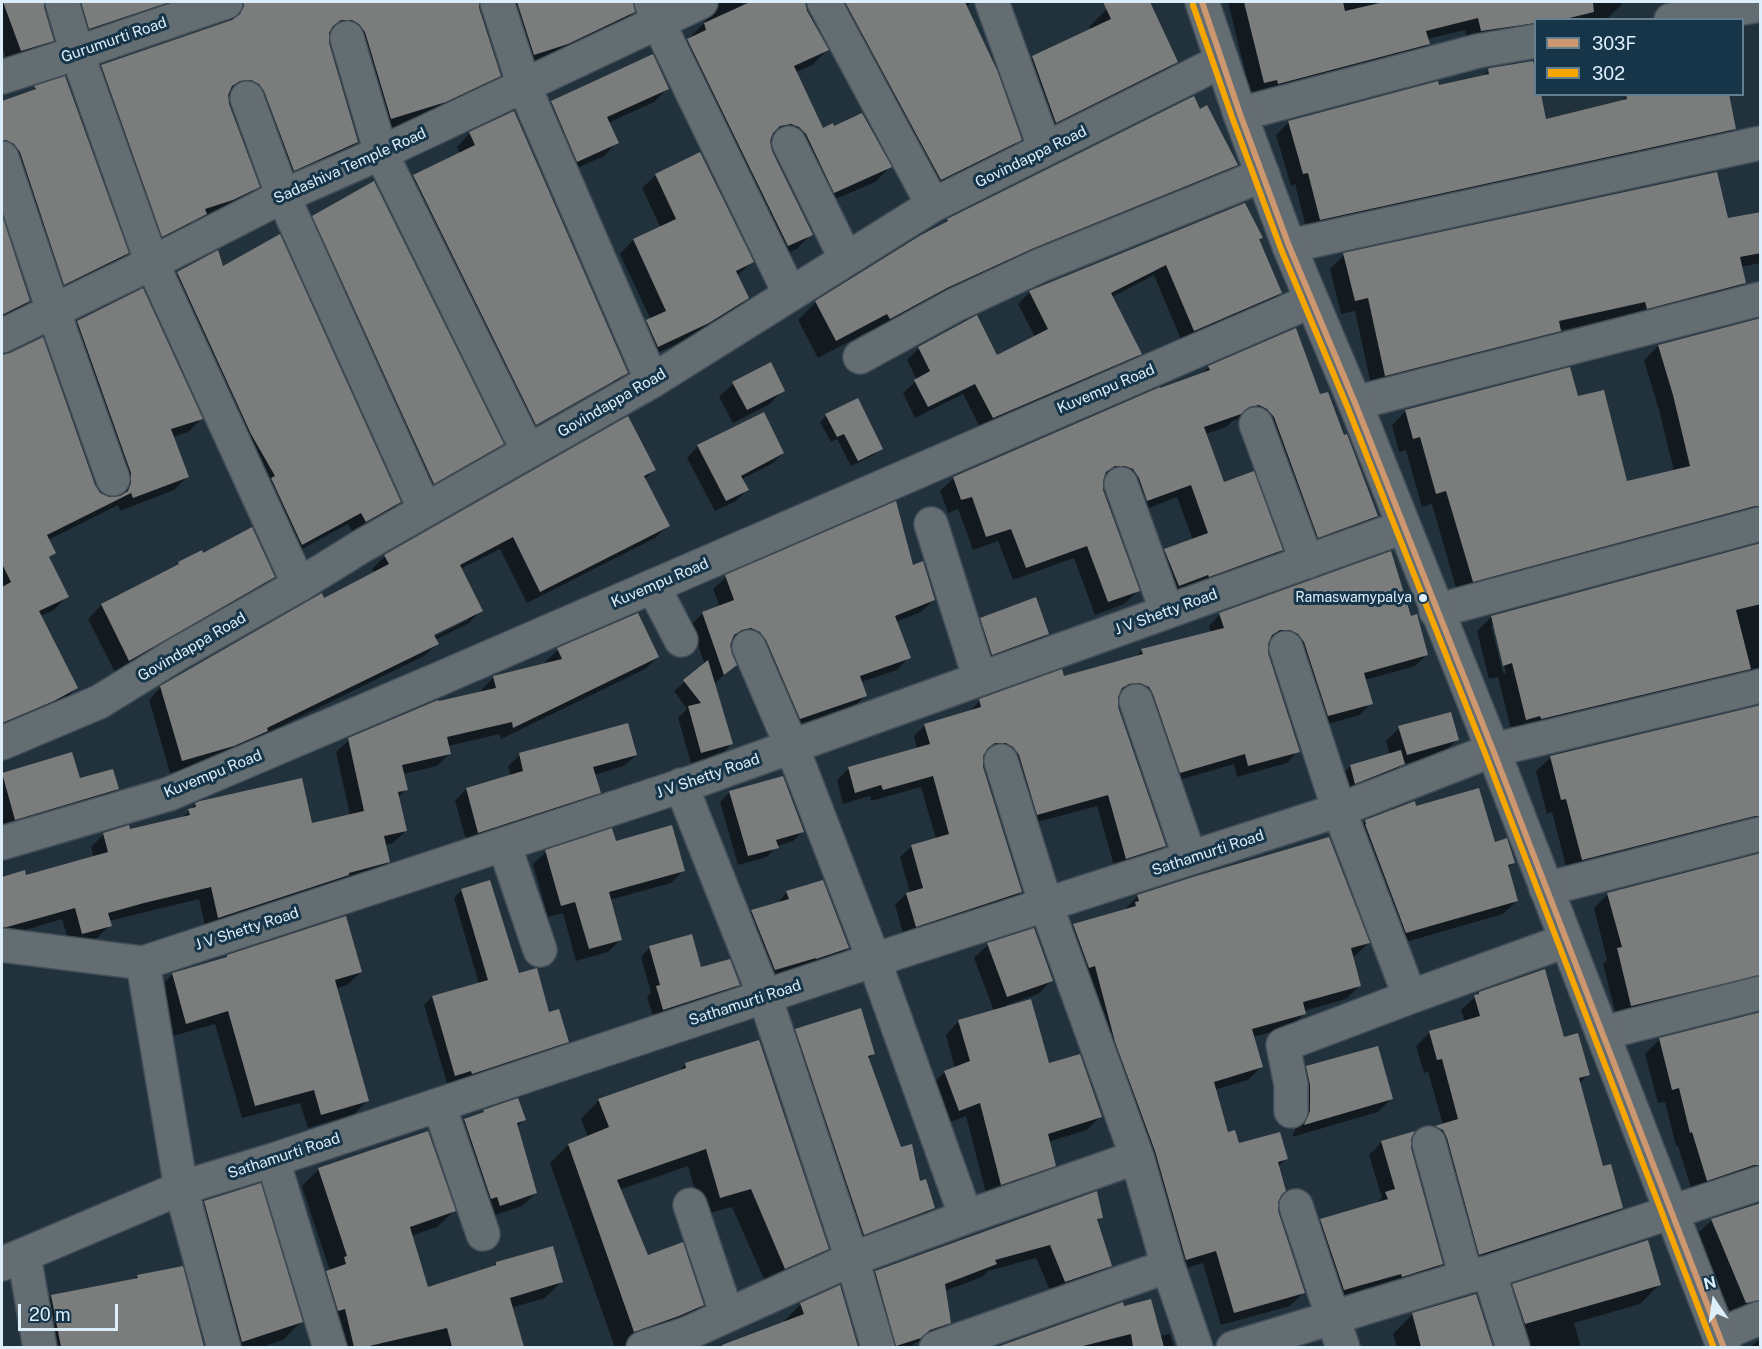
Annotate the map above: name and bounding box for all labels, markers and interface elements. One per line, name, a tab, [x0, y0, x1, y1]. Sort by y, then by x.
street label: Gurumurti Road	[59, 13, 169, 67]
legend	[1534, 18, 1744, 96]
text: 303F	[1592, 33, 1636, 54]
text: 302	[1592, 63, 1625, 84]
street label: Govindappa Road	[972, 122, 1090, 192]
street label: Sadashiva Temple Road	[271, 124, 429, 208]
street label: Kuvempu Road	[1055, 360, 1157, 418]
street label: Govindappa Road	[555, 365, 669, 441]
street label: Kuvempu Road	[609, 554, 711, 612]
street label: J V Shetty Road	[1112, 585, 1220, 639]
place label: Ramaswamypalya	[1295, 590, 1412, 606]
marker: Ramaswamypalya	[1417, 592, 1429, 604]
street label: Govindappa Road	[135, 609, 249, 685]
street label: Kuvempu Road	[161, 746, 265, 802]
street label: J V Shetty Road	[654, 750, 762, 802]
street label: Sathamurti Road	[1150, 826, 1266, 880]
street label: J V Shetty Road	[193, 904, 301, 954]
street label: Sathamurti Road	[687, 976, 803, 1030]
street label: Sathamurti Road	[226, 1129, 342, 1183]
north arrow	[1684, 1271, 1744, 1331]
text: N	[1702, 1272, 1718, 1294]
scale bar	[21, 1292, 122, 1330]
text: 20 m	[29, 1304, 71, 1325]

